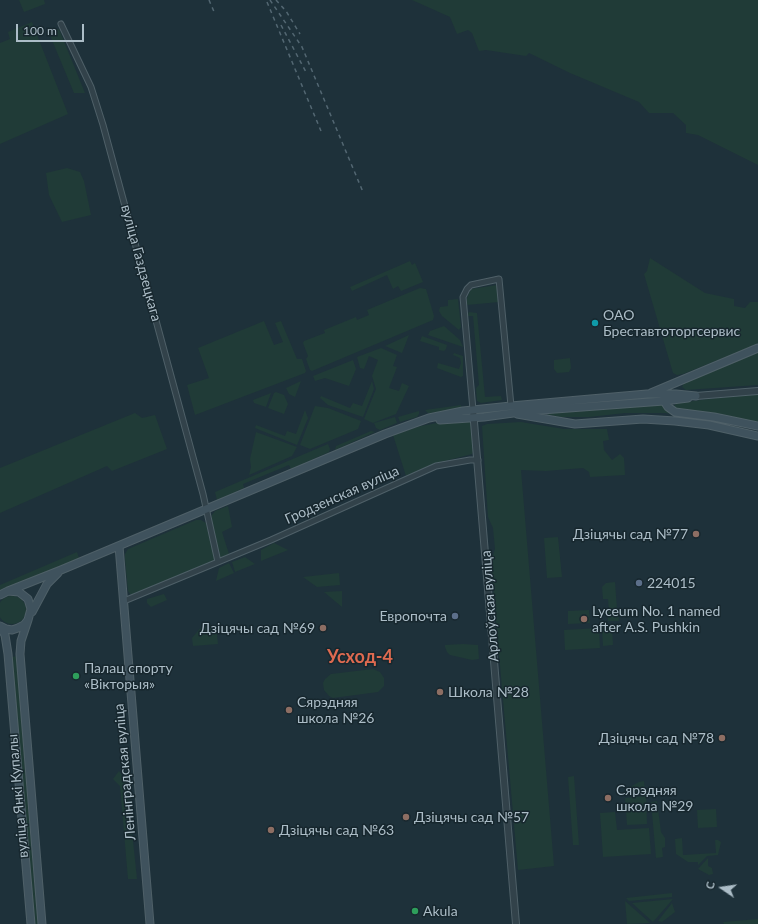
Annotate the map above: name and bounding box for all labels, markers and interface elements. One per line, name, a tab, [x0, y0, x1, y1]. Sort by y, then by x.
scale bar	[18, 16, 86, 42]
text: 100 m	[23, 23, 57, 38]
street label: вуліца Газдзецкага	[117, 203, 165, 323]
place label: ОАО Бреставтоторгсервис	[603, 307, 740, 340]
marker: ОАО Бреставтоторгсервис	[590, 318, 600, 328]
street label: Гродзенская вуліца	[282, 462, 402, 528]
place label: Дзіцячы сад №77	[573, 526, 688, 542]
marker: Дзіцячы сад №77	[691, 529, 701, 539]
street label: Арлоўская вуліца	[478, 550, 502, 662]
place label: 224015	[647, 575, 696, 591]
marker: 224015	[634, 578, 644, 588]
place label: Lyceum No. 1 named after A.S. Pushkin	[592, 603, 720, 636]
place label: Европочта	[379, 608, 447, 624]
marker: Европочта	[450, 611, 460, 621]
marker: Lyceum No. 1 named after A.S. Pushkin	[579, 614, 589, 624]
place label: Дзіцячы сад №69	[200, 620, 315, 636]
marker: Дзіцячы сад №69	[318, 623, 328, 633]
district label: Усход-4	[327, 646, 393, 668]
place label: Палац спорту «Вікторыя»	[84, 660, 173, 692]
marker: Палац спорту «Вікторыя»	[71, 671, 81, 681]
place label: Школа №28	[448, 684, 529, 700]
marker: Школа №28	[435, 687, 445, 697]
place label: Сярэдняя школа №26	[297, 694, 374, 726]
street label: Ленінградская вуліца	[111, 703, 139, 841]
marker: Сярэдняя школа №26	[284, 705, 294, 715]
place label: Дзіцячы сад №78	[599, 730, 714, 746]
street label: вуліца Янкі Купалы	[4, 733, 32, 859]
marker: Дзіцячы сад №78	[717, 733, 727, 743]
place label: Сярэдняя школа №29	[616, 782, 693, 814]
marker: Сярэдняя школа №29	[603, 793, 613, 803]
place label: Дзіцячы сад №57	[414, 809, 529, 825]
marker: Дзіцячы сад №57	[401, 812, 411, 822]
place label: Дзіцячы сад №63	[279, 822, 394, 838]
marker: Дзіцячы сад №63	[266, 825, 276, 835]
north arrow	[702, 868, 742, 908]
text: С	[703, 880, 717, 890]
place label: Akula	[423, 903, 458, 919]
marker: Akula	[410, 906, 420, 916]

